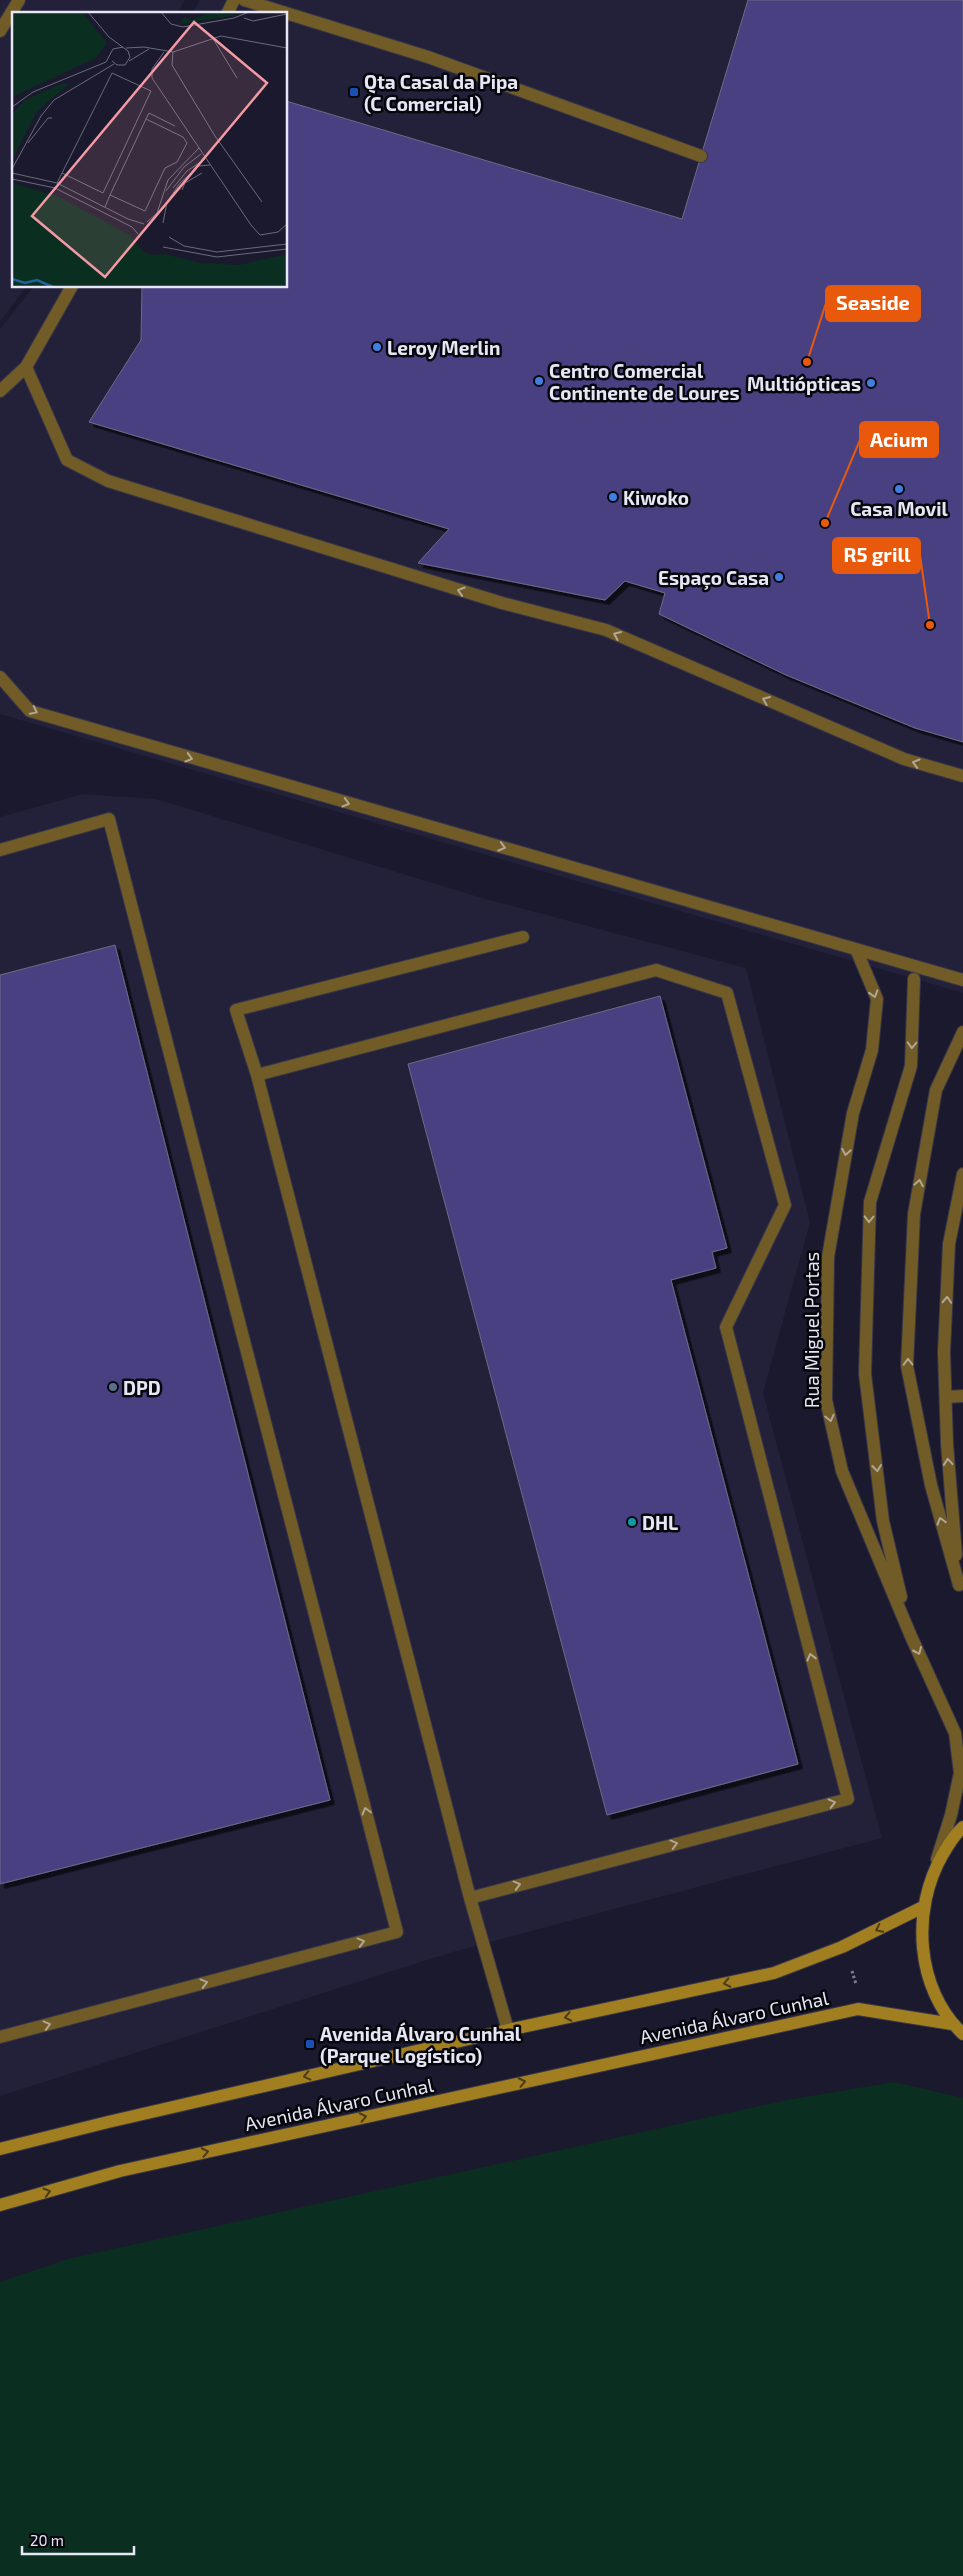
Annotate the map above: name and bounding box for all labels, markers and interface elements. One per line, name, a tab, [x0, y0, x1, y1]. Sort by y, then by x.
inset map	[12, 12, 288, 288]
place label: Qta Casal da Pipa (C Comercial)	[364, 70, 518, 115]
marker: Qta Casal da Pipa (C Comercial)	[348, 86, 360, 98]
callout: Seaside	[826, 286, 920, 321]
text: Seaside	[836, 290, 910, 314]
place label: Leroy Merlin	[387, 336, 500, 360]
marker: Leroy Merlin	[371, 341, 383, 353]
place label: Centro Comercial Continente de Loures	[549, 359, 740, 404]
place label: Multiópticas	[747, 372, 861, 395]
marker: Centro Comercial Continente de Loures	[533, 375, 545, 387]
marker: Multiópticas	[865, 377, 877, 389]
callout: Acium	[860, 422, 938, 457]
text: Acium	[870, 427, 928, 451]
marker: Casa Movil	[893, 483, 905, 495]
place label: Kiwoko	[623, 486, 689, 509]
marker: Kiwoko	[607, 491, 619, 503]
place label: Casa Movil	[850, 497, 949, 520]
callout: R5 grill	[833, 538, 920, 573]
text: R5 grill	[843, 542, 911, 566]
place label: Espaço Casa	[658, 566, 769, 590]
marker: Espaço Casa	[773, 571, 785, 583]
one-way arrow	[457, 586, 466, 596]
one-way arrow	[613, 631, 622, 642]
one-way arrow	[762, 695, 771, 706]
one-way arrow	[29, 704, 38, 714]
one-way arrow	[185, 752, 193, 762]
one-way arrow	[912, 758, 921, 768]
one-way arrow	[341, 797, 349, 807]
one-way arrow	[497, 842, 505, 852]
one-way arrow	[868, 989, 878, 998]
one-way arrow	[906, 1041, 917, 1049]
one-way arrow	[841, 1148, 851, 1157]
one-way arrow	[914, 1179, 924, 1188]
one-way arrow	[864, 1215, 875, 1223]
street label: Rua Miguel Portas	[800, 1252, 823, 1408]
one-way arrow	[941, 1295, 952, 1303]
one-way arrow	[903, 1358, 913, 1366]
place label: DPD	[123, 1376, 161, 1399]
marker: DPD	[107, 1381, 119, 1393]
one-way arrow	[824, 1413, 835, 1422]
one-way arrow	[943, 1458, 954, 1466]
one-way arrow	[871, 1464, 882, 1472]
place label: DHL	[642, 1511, 678, 1534]
marker: DHL	[626, 1516, 638, 1528]
one-way arrow	[936, 1518, 946, 1526]
one-way arrow	[912, 1646, 923, 1655]
one-way arrow	[806, 1653, 817, 1662]
one-way arrow	[827, 1798, 836, 1809]
one-way arrow	[361, 1807, 372, 1816]
one-way arrow	[670, 1840, 678, 1850]
one-way arrow	[513, 1881, 521, 1891]
one-way arrow	[875, 1922, 884, 1933]
one-way arrow	[357, 1937, 366, 1948]
one-way arrow	[722, 1977, 731, 1988]
one-way arrow	[200, 1979, 208, 1989]
street label: Avenida Álvaro Cunhal	[638, 1986, 831, 2048]
one-way arrow	[563, 2011, 572, 2022]
one-way arrow	[43, 2020, 51, 2030]
place label: Avenida Álvaro Cunhal (Parque Logístico)	[320, 2022, 522, 2067]
marker: Avenida Álvaro Cunhal (Parque Logístico)	[304, 2038, 316, 2050]
one-way arrow	[302, 2070, 311, 2081]
street label: Avenida Álvaro Cunhal	[243, 2073, 436, 2135]
one-way arrow	[517, 2078, 526, 2088]
one-way arrow	[359, 2112, 368, 2123]
one-way arrow	[200, 2147, 209, 2158]
one-way arrow	[42, 2187, 50, 2197]
scale bar	[22, 2524, 135, 2556]
text: 20 m	[30, 2531, 64, 2549]

